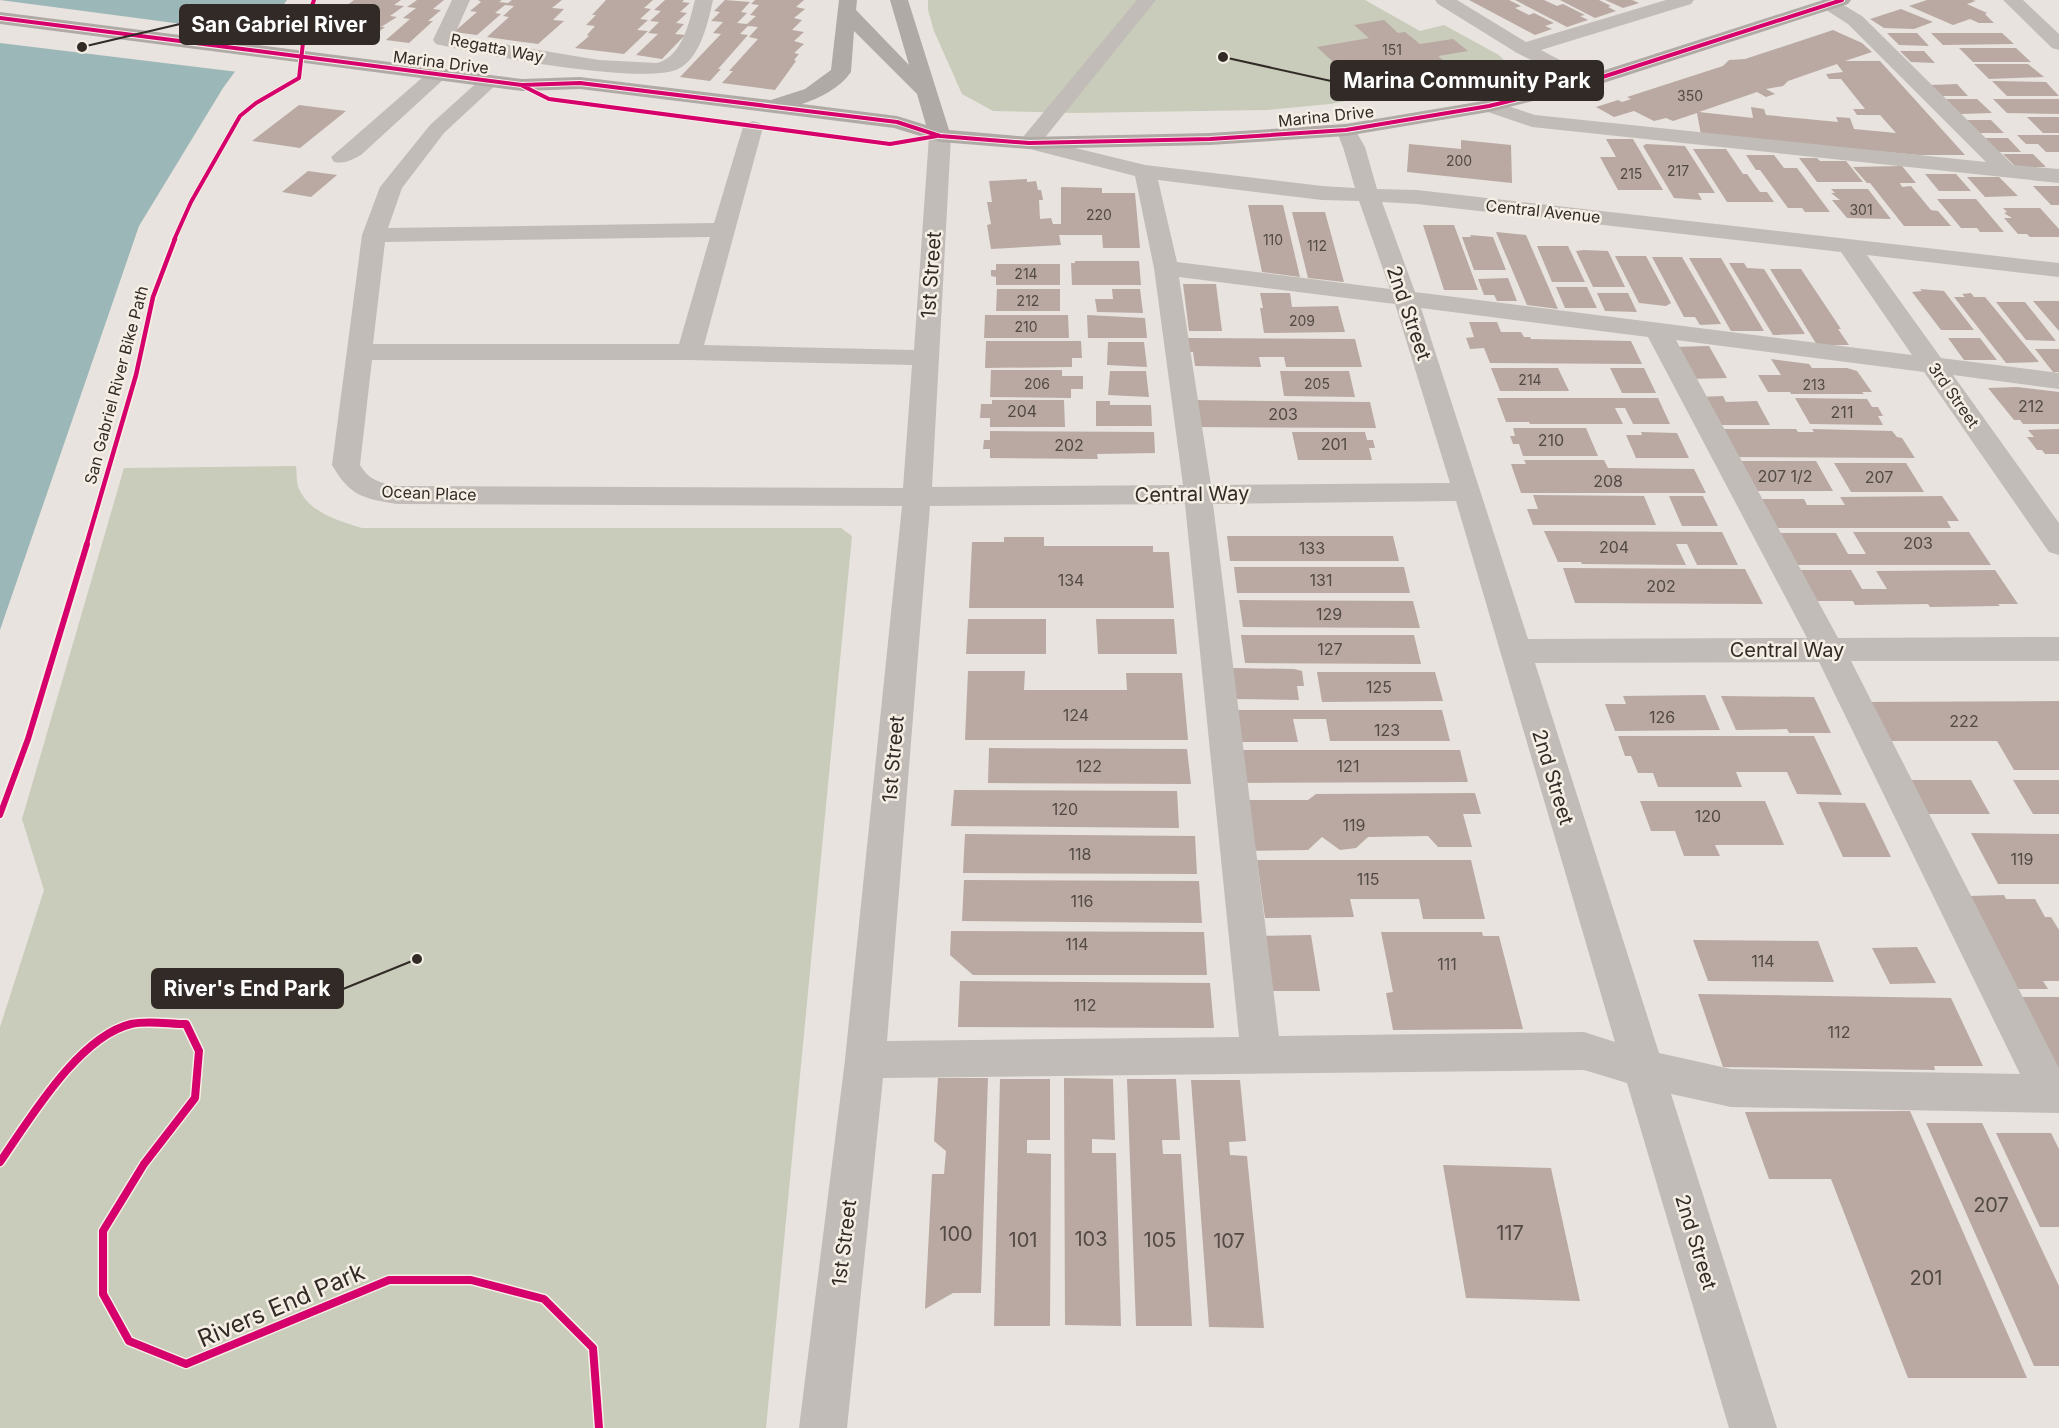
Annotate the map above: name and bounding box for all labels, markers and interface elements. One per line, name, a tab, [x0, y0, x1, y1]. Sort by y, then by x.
callout: San Gabriel River	[180, 5, 379, 44]
text: San Gabriel River	[191, 12, 367, 37]
street label: Regatta Way	[449, 29, 545, 67]
house number: 151	[1382, 41, 1402, 58]
street label: Marina Drive	[392, 46, 490, 78]
callout: Marina Community Park	[1331, 61, 1603, 100]
text: Marina Community Park	[1343, 68, 1591, 93]
house number: 350	[1677, 87, 1703, 104]
street label: Marina Drive	[1277, 101, 1375, 131]
house number: 200	[1446, 152, 1472, 169]
house number: 217	[1667, 162, 1689, 179]
house number: 215	[1620, 165, 1642, 182]
street label: Central Avenue	[1485, 195, 1601, 227]
house number: 301	[1849, 201, 1873, 218]
house number: 220	[1086, 206, 1112, 223]
street label: 1st Street	[916, 230, 946, 319]
house number: 110	[1263, 231, 1283, 248]
house number: 112	[1307, 237, 1327, 254]
street label: 2nd Street	[1382, 263, 1436, 364]
house number: 214	[1014, 265, 1038, 282]
street label: San Gabriel River Bike Path	[80, 283, 152, 487]
house number: 212	[1017, 292, 1039, 309]
house number: 209	[1289, 312, 1315, 329]
house number: 210	[1014, 318, 1038, 335]
street label: 3rd Street	[1924, 359, 1984, 431]
house number: 214	[1518, 371, 1542, 388]
house number: 206	[1024, 375, 1050, 392]
house number: 205	[1304, 375, 1330, 392]
house number: 213	[1803, 376, 1825, 393]
house number: 212	[2018, 396, 2044, 416]
house number: 204	[1007, 401, 1037, 421]
house number: 211	[1831, 402, 1853, 422]
house number: 203	[1268, 404, 1298, 424]
house number: 210	[1538, 430, 1564, 450]
house number: 201	[1321, 434, 1347, 454]
house number: 202	[1054, 435, 1084, 455]
house number: 207 1/2	[1757, 466, 1813, 486]
house number: 207	[1865, 467, 1893, 487]
house number: 208	[1593, 471, 1623, 491]
street label: Ocean Place	[381, 481, 477, 505]
street label: Central Way	[1134, 481, 1250, 507]
house number: 203	[1903, 533, 1933, 553]
house number: 204	[1599, 537, 1629, 557]
house number: 133	[1299, 538, 1325, 558]
house number: 134	[1058, 570, 1084, 590]
house number: 131	[1310, 570, 1332, 590]
house number: 202	[1646, 576, 1676, 596]
house number: 129	[1316, 604, 1342, 624]
street label: Central Way	[1730, 638, 1844, 662]
house number: 127	[1317, 639, 1343, 659]
house number: 125	[1366, 677, 1392, 697]
house number: 124	[1063, 705, 1089, 725]
house number: 126	[1649, 707, 1675, 727]
house number: 222	[1949, 711, 1979, 731]
street label: 1st Street	[877, 714, 909, 804]
house number: 123	[1374, 720, 1400, 740]
street label: 2nd Street	[1527, 726, 1579, 828]
house number: 122	[1076, 756, 1102, 776]
house number: 121	[1337, 756, 1359, 776]
house number: 120	[1052, 799, 1078, 819]
house number: 120	[1695, 806, 1721, 826]
house number: 119	[1343, 815, 1365, 835]
house number: 118	[1069, 844, 1091, 864]
house number: 119	[2011, 849, 2033, 869]
house number: 115	[1357, 869, 1379, 889]
house number: 116	[1071, 891, 1093, 911]
house number: 114	[1065, 934, 1089, 954]
house number: 114	[1751, 951, 1775, 971]
house number: 111	[1437, 954, 1457, 974]
callout: River's End Park	[152, 969, 343, 1008]
text: River's End Park	[163, 976, 331, 1001]
house number: 112	[1074, 995, 1096, 1015]
house number: 112	[1828, 1022, 1850, 1042]
street label: 2nd Street	[1670, 1191, 1722, 1293]
house number: 207	[1973, 1193, 2009, 1217]
street label: 1st Street	[827, 1198, 861, 1288]
house number: 117	[1496, 1221, 1524, 1245]
house number: 100	[939, 1222, 973, 1246]
house number: 103	[1074, 1227, 1108, 1251]
house number: 101	[1009, 1228, 1037, 1252]
house number: 105	[1144, 1228, 1176, 1252]
house number: 107	[1213, 1229, 1245, 1253]
street label: Rivers End Park	[193, 1257, 369, 1353]
house number: 201	[1910, 1266, 1942, 1290]

